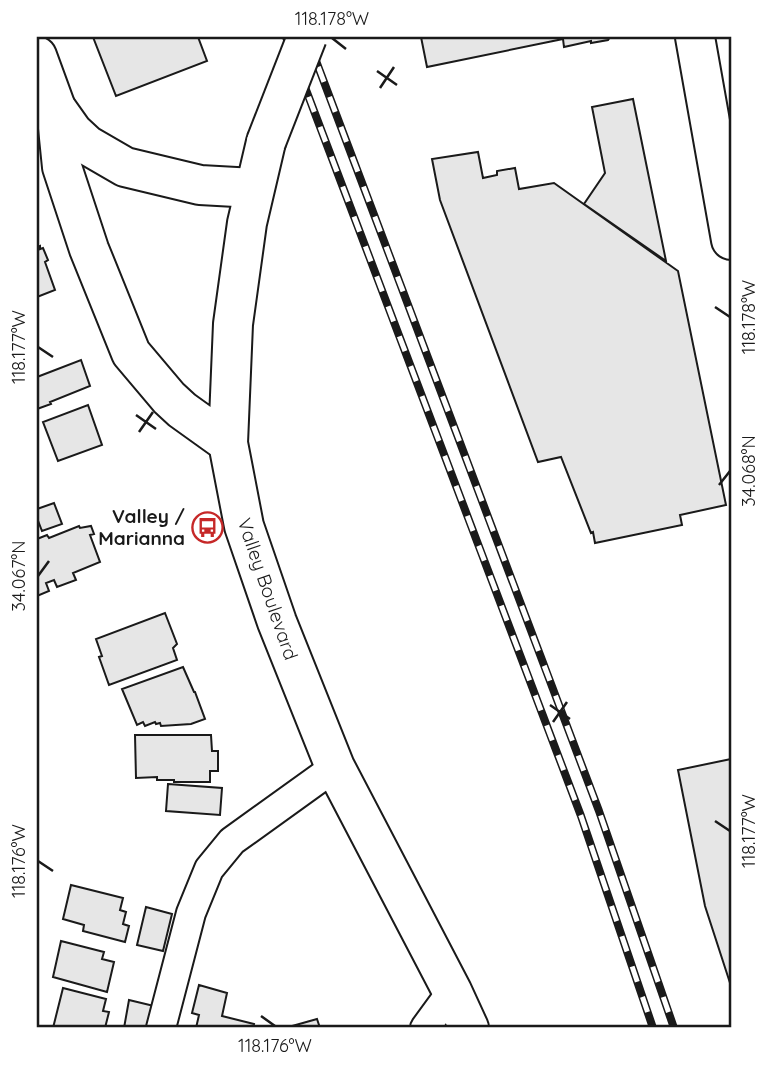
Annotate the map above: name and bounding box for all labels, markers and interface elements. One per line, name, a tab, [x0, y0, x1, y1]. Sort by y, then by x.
text: 118.178°W	[295, 7, 369, 30]
text: 118.178°W	[737, 280, 760, 354]
text: 118.177°W	[7, 310, 30, 384]
text: 34.068°N	[737, 435, 760, 507]
place label: Valley / Marianna	[98, 504, 185, 550]
bus stop icon: Valley / Marianna	[191, 510, 225, 544]
street label: Valley Boulevard	[232, 515, 304, 663]
text: 34.067°N	[7, 541, 30, 611]
text: 118.177°W	[737, 794, 760, 868]
text: 118.176°W	[7, 824, 30, 898]
text: 118.176°W	[238, 1034, 312, 1057]

